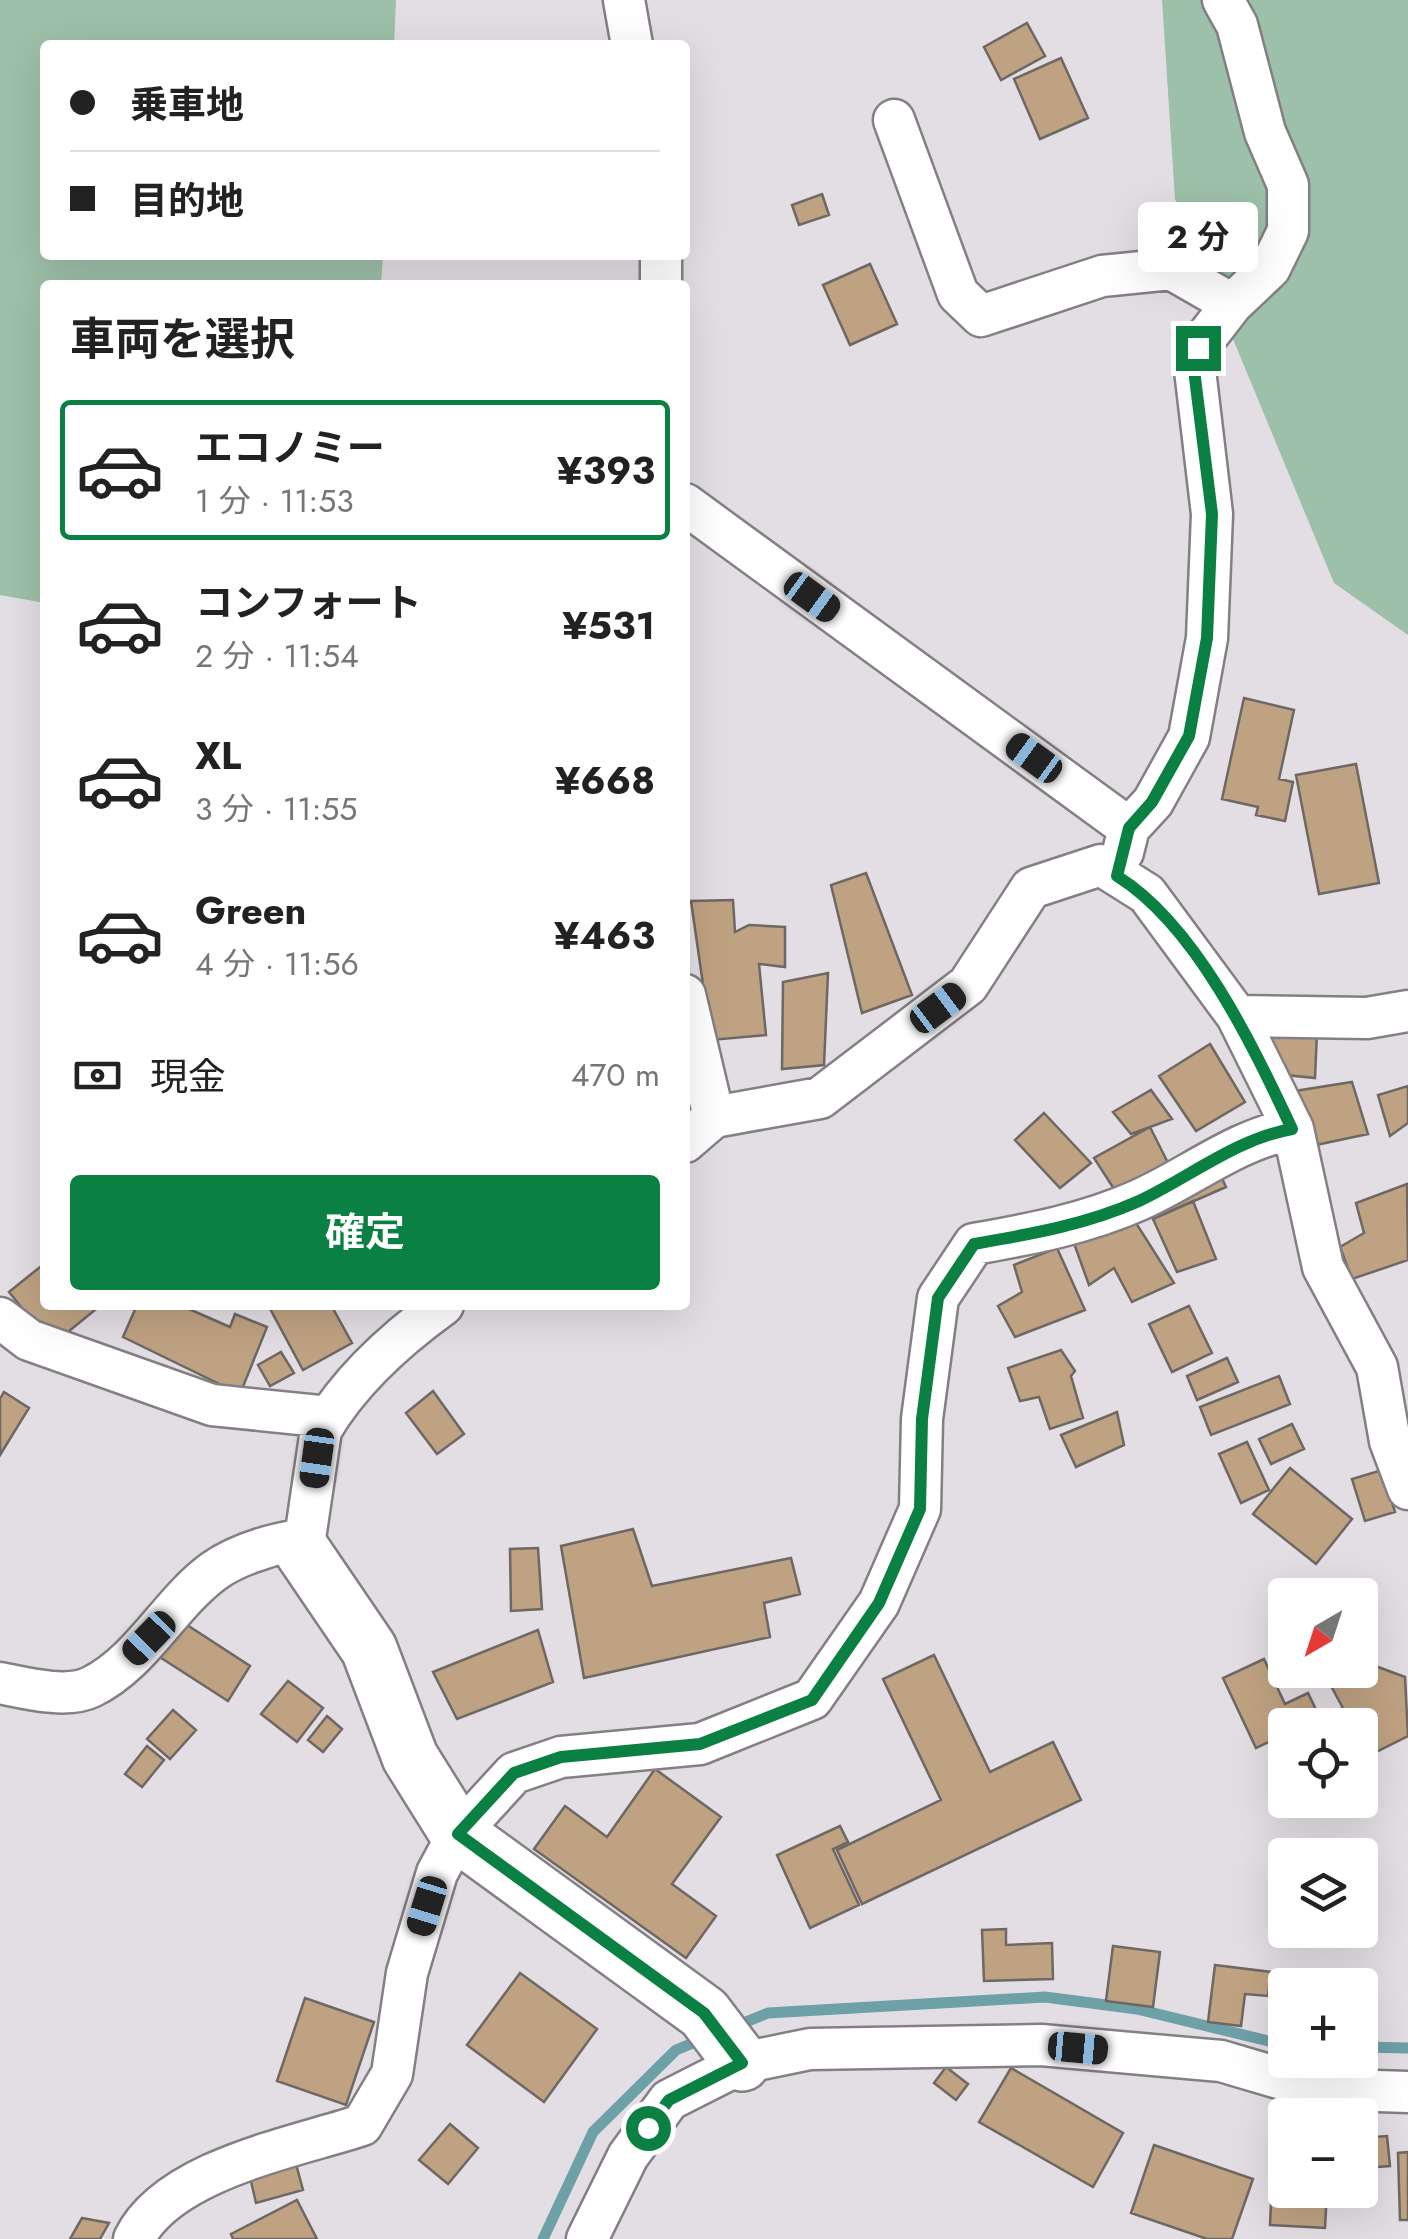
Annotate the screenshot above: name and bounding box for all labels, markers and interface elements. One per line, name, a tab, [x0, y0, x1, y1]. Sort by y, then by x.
text: 乗車地	[130, 77, 244, 132]
text: 目的地	[130, 173, 244, 228]
callout: 2 分	[1138, 203, 1258, 273]
text: 2 分	[1167, 214, 1229, 260]
text: 車両を選択	[70, 307, 295, 372]
route end	[1176, 326, 1221, 371]
text: エコノミー	[195, 420, 385, 475]
icon: car	[75, 425, 165, 515]
text: ¥393	[557, 443, 655, 498]
text: 1 分 · 11:53	[195, 478, 354, 524]
car	[779, 567, 845, 627]
text: コンフォート	[195, 575, 422, 630]
icon: car	[75, 580, 165, 670]
text: ¥531	[562, 598, 655, 653]
text: 2 分 · 11:54	[195, 633, 359, 679]
text: XL	[195, 728, 241, 783]
car	[1001, 728, 1067, 788]
icon: car	[75, 735, 165, 825]
text: ¥668	[555, 753, 655, 808]
text: 3 分 · 11:55	[195, 786, 357, 832]
text: Green	[195, 883, 306, 938]
icon: car	[75, 890, 165, 980]
text: ¥463	[554, 908, 655, 963]
text: 4 分 · 11:56	[195, 941, 359, 987]
car	[905, 978, 971, 1038]
icon: cash	[70, 1048, 125, 1103]
text: 現金	[150, 1049, 226, 1104]
text: 470 m	[571, 1052, 660, 1098]
button: 確定	[70, 1175, 660, 1290]
car	[298, 1426, 336, 1490]
north arrow	[1268, 1578, 1378, 1688]
map controls	[1268, 1578, 1378, 2208]
car	[117, 1606, 181, 1670]
button: locate	[1268, 1708, 1378, 1818]
button: layers	[1268, 1838, 1378, 1948]
car	[404, 1873, 450, 1939]
button: +	[1268, 1968, 1378, 2078]
car	[1047, 2030, 1109, 2066]
button: −	[1268, 2098, 1378, 2208]
route start	[626, 2106, 671, 2151]

